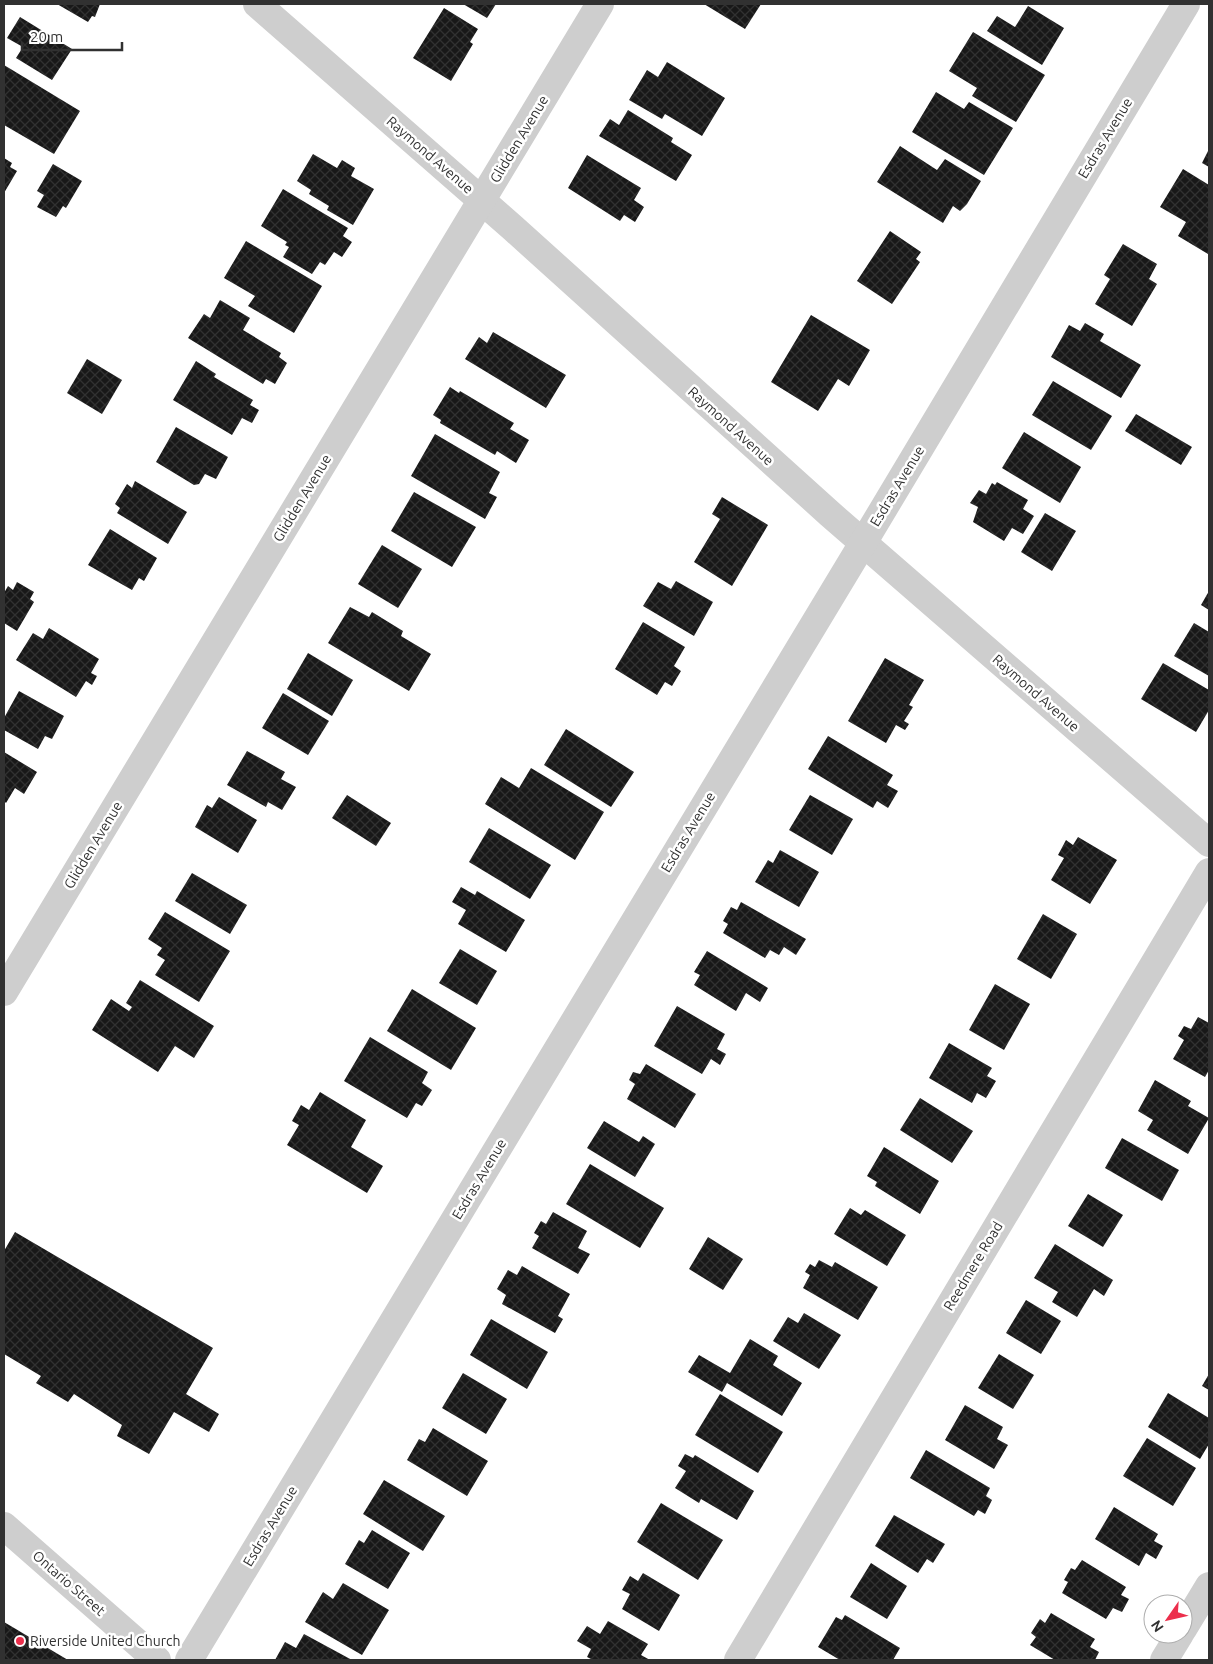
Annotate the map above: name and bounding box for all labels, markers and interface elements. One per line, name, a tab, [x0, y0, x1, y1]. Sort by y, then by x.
scale bar	[22, 20, 122, 52]
text: 20 m	[30, 28, 63, 45]
street label: Glidden Avenue	[487, 93, 551, 185]
street label: Esdras Avenue	[1075, 95, 1135, 181]
street label: Raymond Avenue	[383, 113, 477, 197]
street label: Raymond Avenue	[685, 383, 777, 469]
street label: Esdras Avenue	[867, 443, 927, 529]
street label: Glidden Avenue	[270, 452, 334, 544]
street label: Raymond Avenue	[989, 651, 1083, 735]
street label: Esdras Avenue	[658, 789, 718, 875]
street label: Glidden Avenue	[61, 799, 125, 891]
street label: Esdras Avenue	[449, 1136, 509, 1222]
street label: Reedmere Road	[940, 1219, 1006, 1313]
street label: Esdras Avenue	[240, 1483, 300, 1569]
street label: Ontario Street	[30, 1547, 109, 1619]
north arrow	[1143, 1594, 1193, 1644]
text: N	[1148, 1617, 1167, 1635]
place label: Riverside United Church	[30, 1633, 180, 1649]
marker: Riverside United Church	[14, 1635, 26, 1647]

